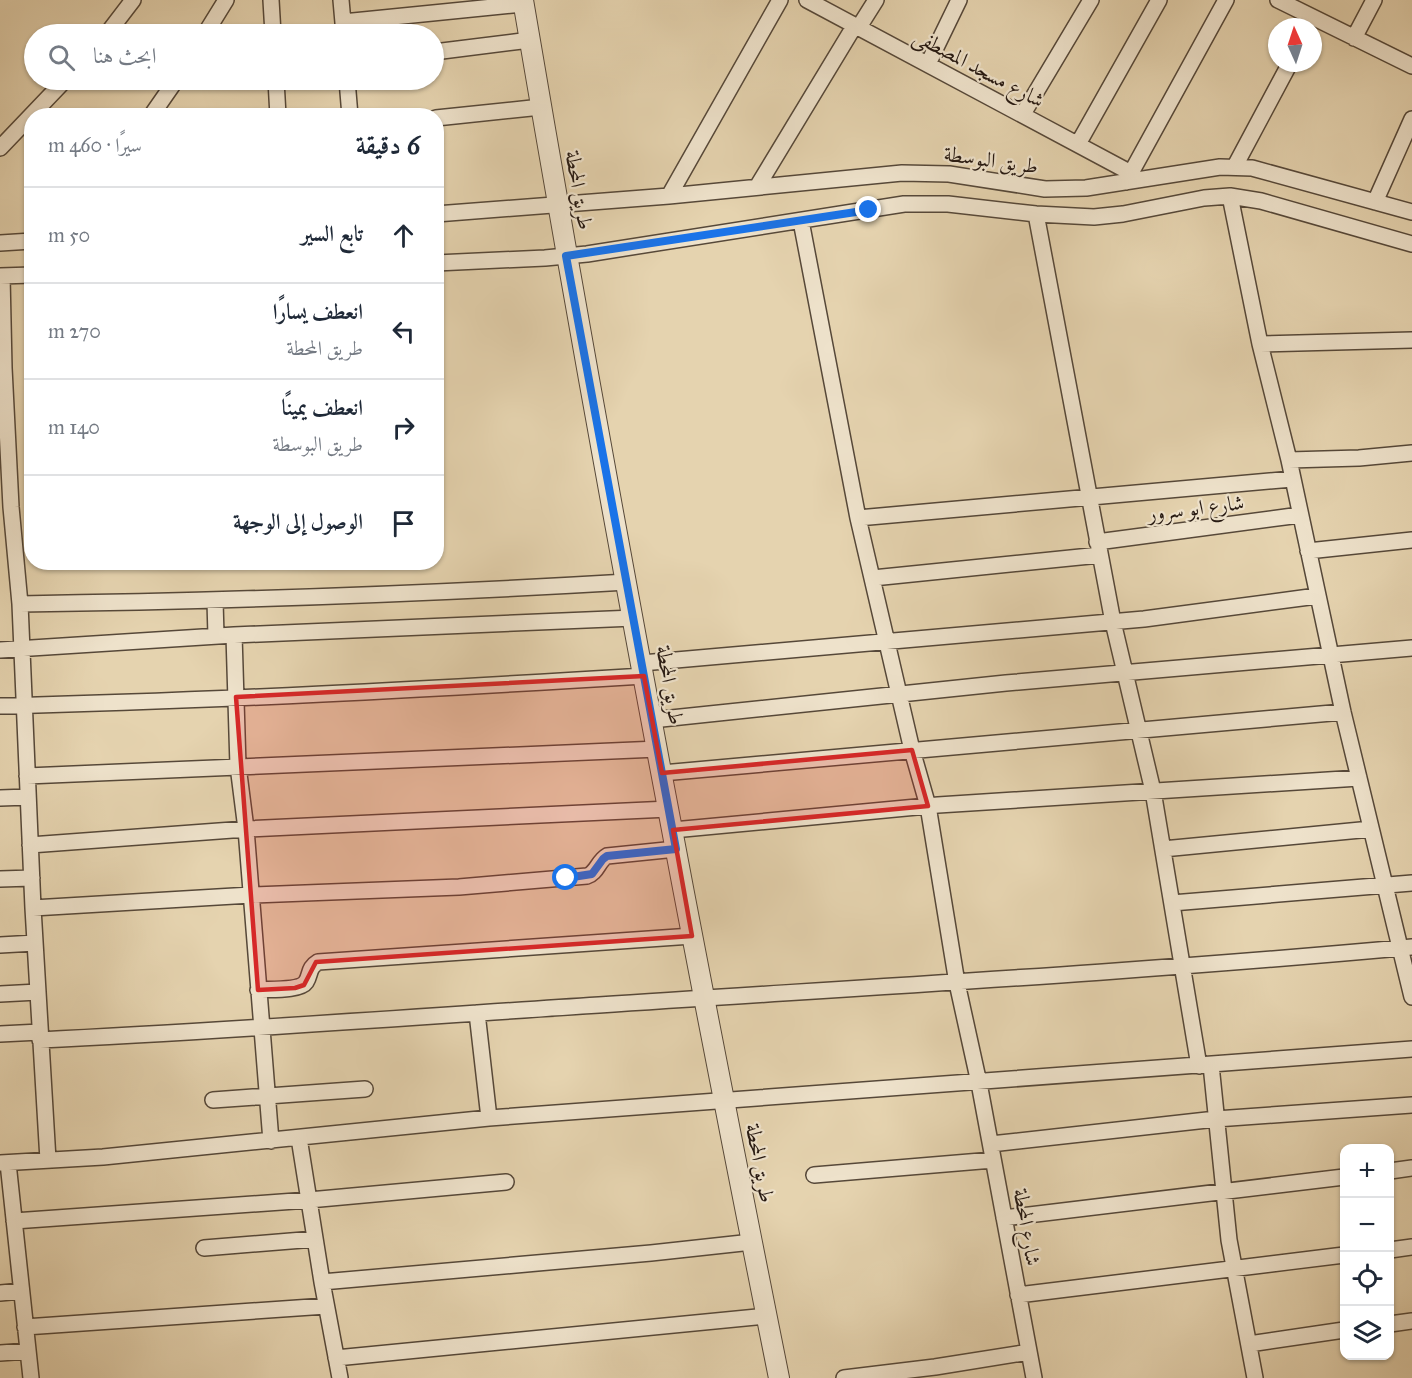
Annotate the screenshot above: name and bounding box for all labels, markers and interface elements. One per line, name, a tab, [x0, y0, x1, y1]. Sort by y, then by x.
north arrow	[1268, 18, 1322, 72]
street label: شارع مسجد المصطفى	[907, 23, 1049, 118]
search box	[24, 24, 444, 90]
icon: search	[45, 41, 78, 74]
text: ابحث هنا	[93, 42, 156, 69]
text: 6 دقيقة	[356, 129, 420, 161]
text: سيرًا · 460 m	[48, 133, 142, 157]
street label: طريق البوسطة	[942, 141, 1040, 179]
street label: طريق المحطة	[559, 148, 599, 232]
route end	[855, 196, 881, 222]
icon: ahead	[387, 219, 420, 252]
text: تابع السير	[301, 220, 363, 247]
text: 50 m	[48, 223, 90, 247]
text: انعطف يسارًا	[273, 298, 363, 325]
icon: left	[387, 315, 420, 348]
text: 270 m	[48, 319, 101, 343]
text: طريق المحطة	[287, 336, 363, 360]
text: انعطف يمينًا	[282, 394, 363, 421]
icon: right	[387, 411, 420, 444]
text: 140 m	[48, 415, 100, 439]
text: طريق البوسطة	[273, 432, 363, 456]
street label: شارع ابو سرور	[1144, 489, 1246, 532]
icon: arrive	[387, 507, 420, 540]
text: الوصول إلى الوجهة	[233, 508, 363, 535]
street label: طريق المحطة	[650, 643, 690, 727]
route start	[552, 864, 578, 890]
street label: طريق المحطة	[740, 1121, 780, 1205]
map controls	[1340, 1144, 1394, 1360]
button: +	[1340, 1144, 1394, 1198]
street label: شارع المحطة	[1002, 1186, 1047, 1269]
button: −	[1340, 1198, 1394, 1252]
button: locate	[1340, 1252, 1394, 1306]
button: layers	[1340, 1306, 1394, 1360]

